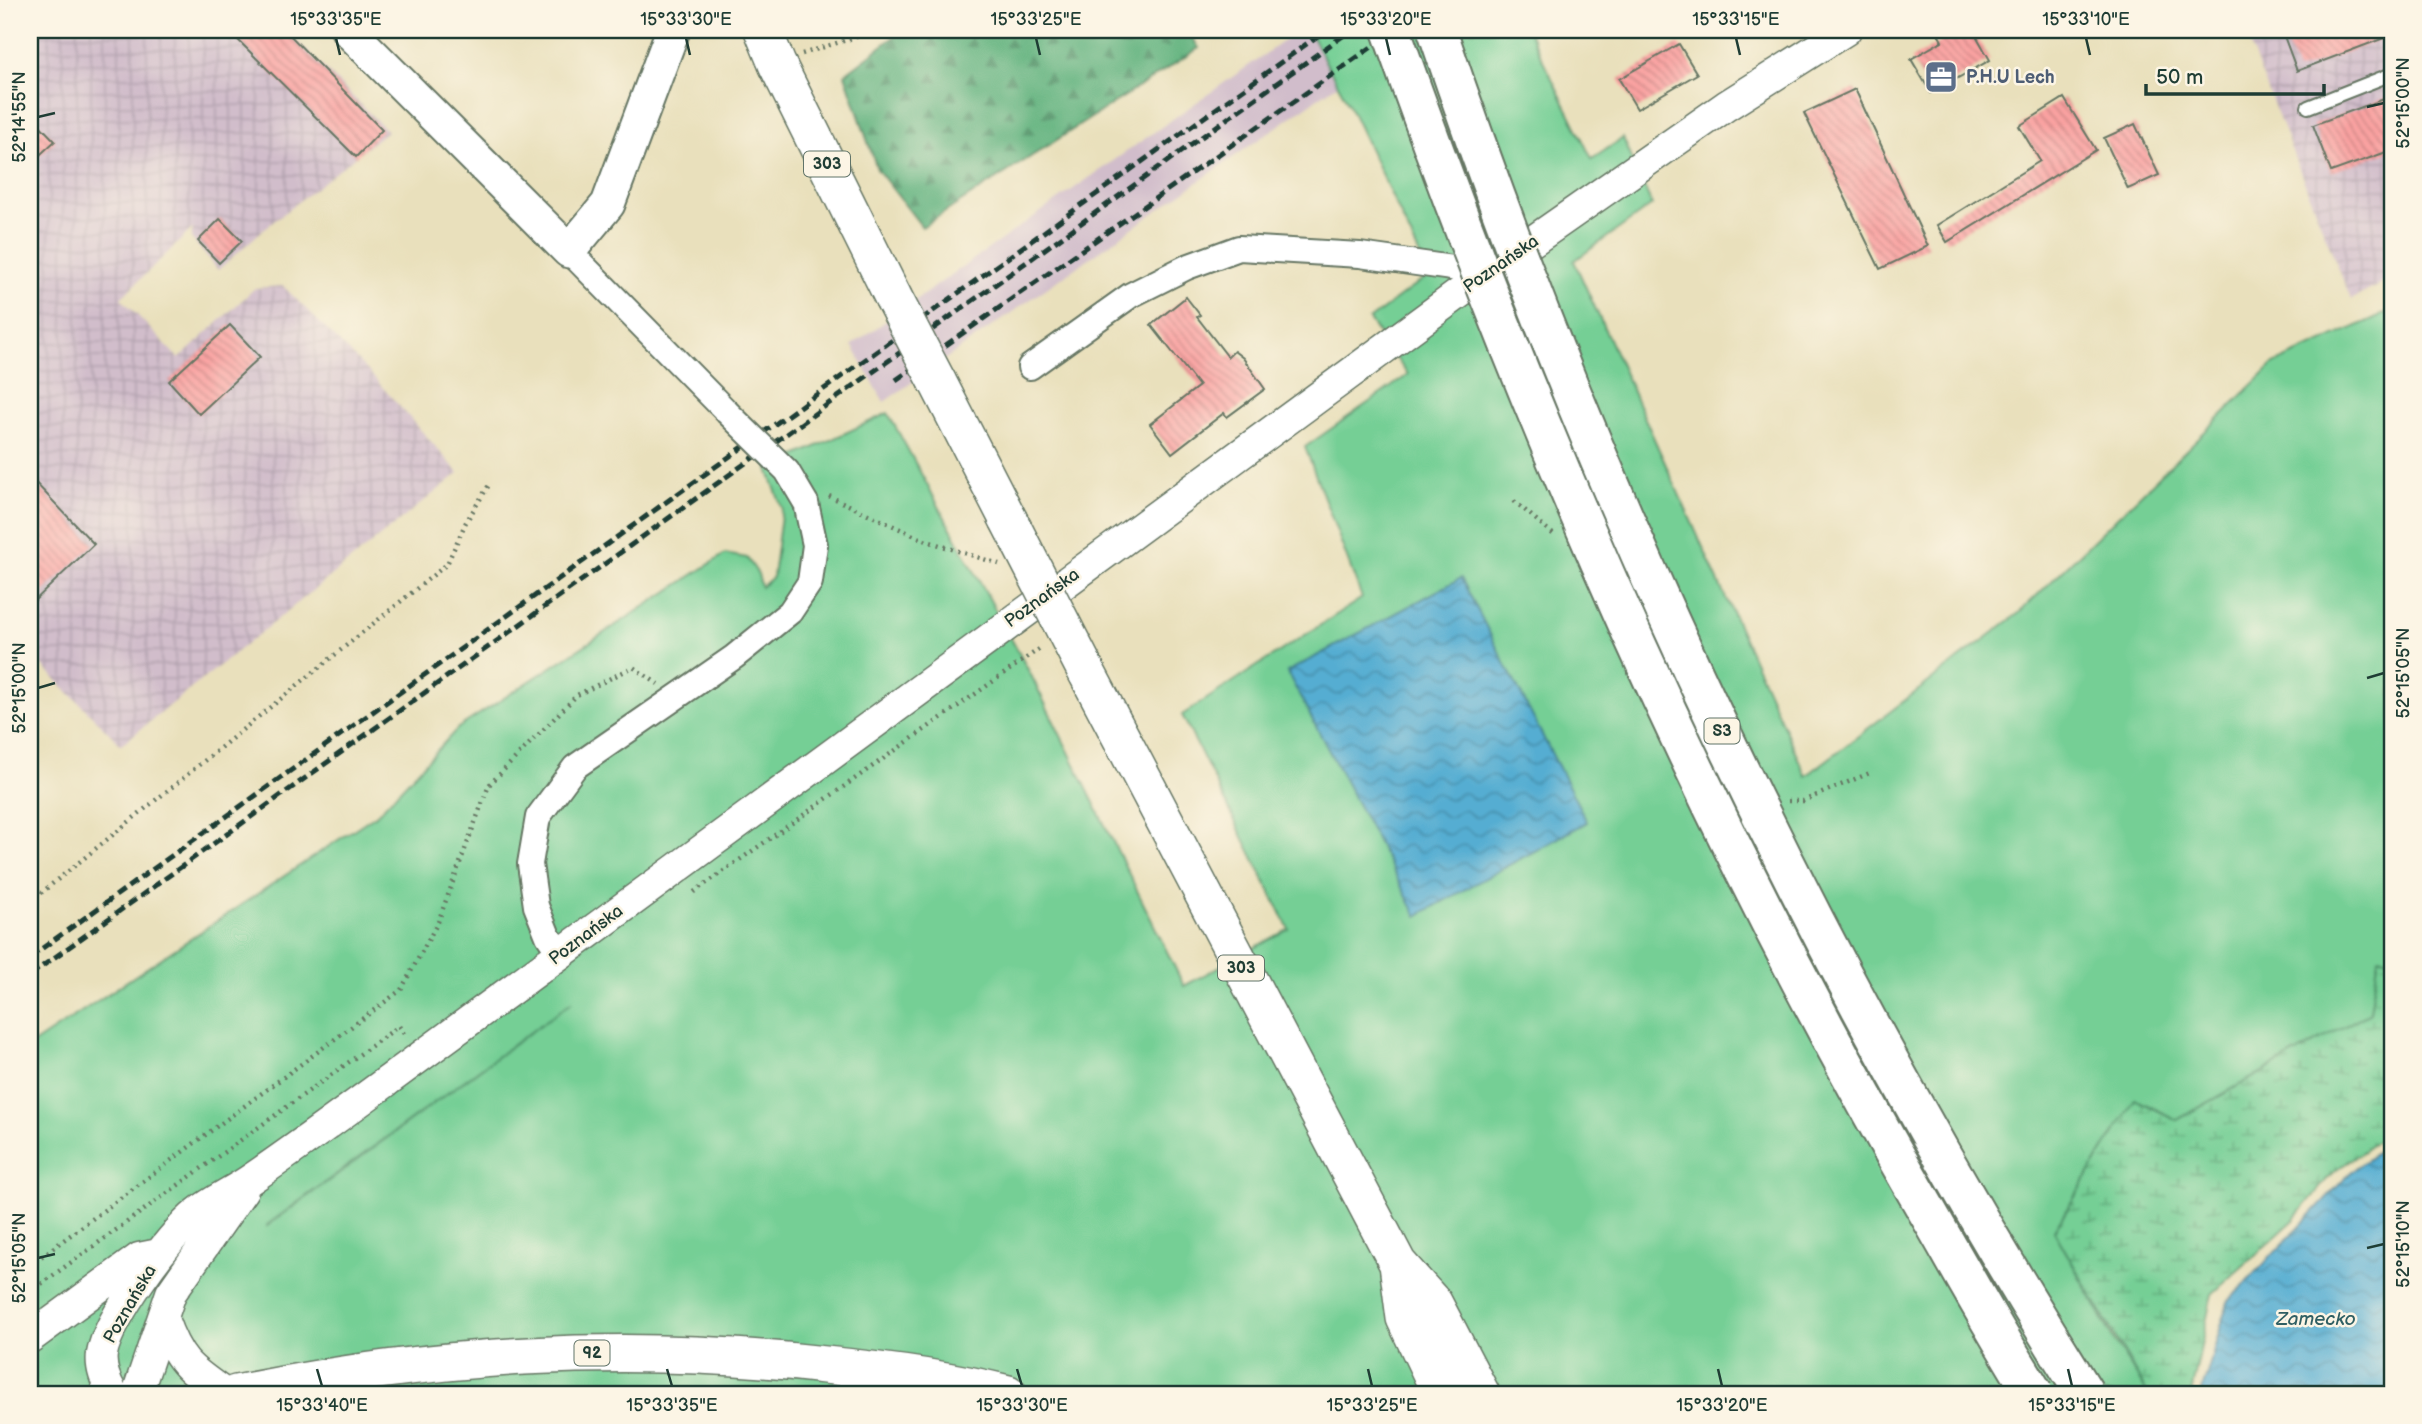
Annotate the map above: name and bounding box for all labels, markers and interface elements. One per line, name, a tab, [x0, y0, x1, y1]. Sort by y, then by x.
text: 15°33'35"E	[290, 9, 382, 30]
text: 15°33'30"E	[640, 9, 732, 30]
text: 15°33'25"E	[990, 9, 1082, 30]
text: 15°33'20"E	[1340, 9, 1432, 30]
text: 15°33'15"E	[1692, 9, 1780, 30]
text: 15°33'10"E	[2042, 9, 2130, 30]
scale bar	[2146, 52, 2324, 96]
text: 52°15'00"N	[2393, 57, 2414, 149]
office icon: P.H.U Lech	[1922, 58, 1960, 96]
text: 50 m	[2156, 65, 2203, 90]
place label: P.H.U Lech	[1966, 67, 2055, 88]
text: 52°14'55"N	[9, 71, 30, 163]
road number: 303	[804, 152, 850, 176]
street label: Poznańska	[1459, 230, 1543, 298]
street label: Poznańska	[1001, 564, 1083, 632]
text: 52°15'05"N	[2393, 627, 2414, 719]
text: 52°15'00"N	[9, 642, 30, 734]
road number: S3	[1704, 718, 1740, 744]
street label: Poznańska	[545, 900, 627, 970]
road number: 303	[1218, 956, 1264, 980]
text: 52°15'10"N	[2393, 1200, 2414, 1288]
text: 52°15'05"N	[9, 1212, 30, 1304]
street label: Poznańska	[99, 1261, 161, 1347]
water label: Zamecko	[2275, 1308, 2356, 1331]
road number: 92	[574, 1340, 610, 1366]
text: 15°33'40"E	[276, 1395, 368, 1416]
text: 15°33'35"E	[626, 1395, 718, 1416]
text: 15°33'30"E	[976, 1395, 1068, 1416]
text: 15°33'25"E	[1326, 1395, 1418, 1416]
text: 15°33'20"E	[1676, 1395, 1768, 1416]
text: 15°33'15"E	[2028, 1395, 2116, 1416]

